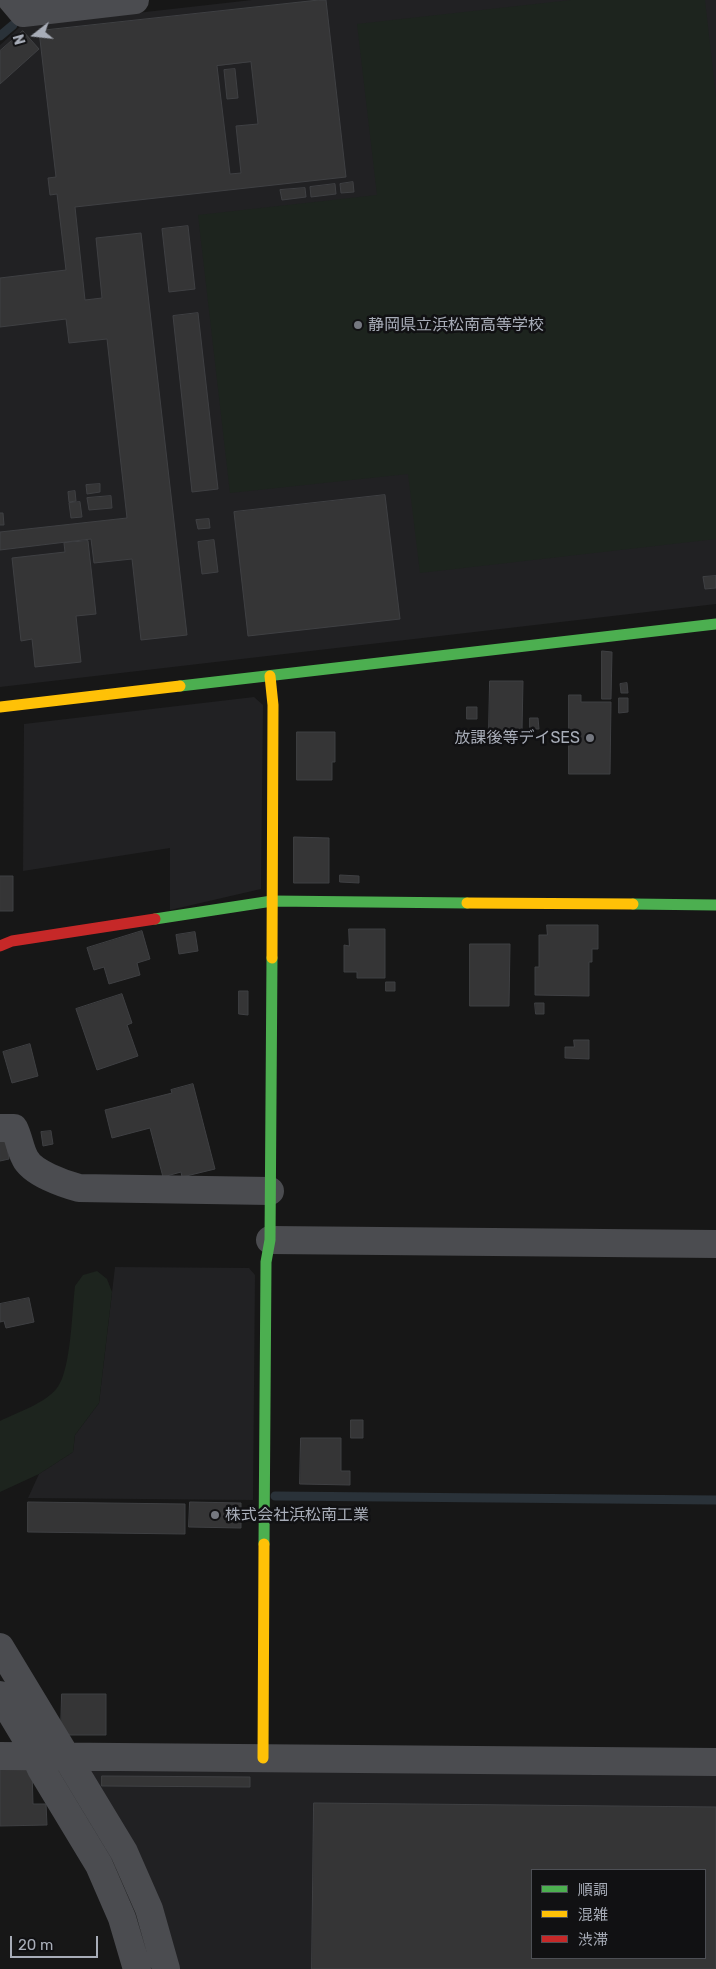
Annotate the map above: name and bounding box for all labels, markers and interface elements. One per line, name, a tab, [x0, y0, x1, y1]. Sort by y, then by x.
north arrow	[10, 10, 60, 60]
text: N	[11, 32, 30, 46]
place label: 静岡県立浜松南高等学校	[368, 315, 544, 335]
marker: 静岡県立浜松南高等学校	[352, 319, 364, 331]
place label: 放課後等デイSES	[454, 728, 580, 748]
marker: 放課後等デイSES	[584, 732, 596, 744]
place label: 株式会社浜松南工業	[225, 1505, 369, 1525]
marker: 株式会社浜松南工業	[209, 1509, 221, 1521]
legend	[531, 1869, 706, 1959]
text: 順調	[578, 1881, 608, 1899]
text: 混雑	[578, 1906, 608, 1924]
scale bar	[12, 1926, 100, 1958]
text: 渋滞	[578, 1931, 608, 1949]
text: 20 m	[18, 1936, 53, 1954]

